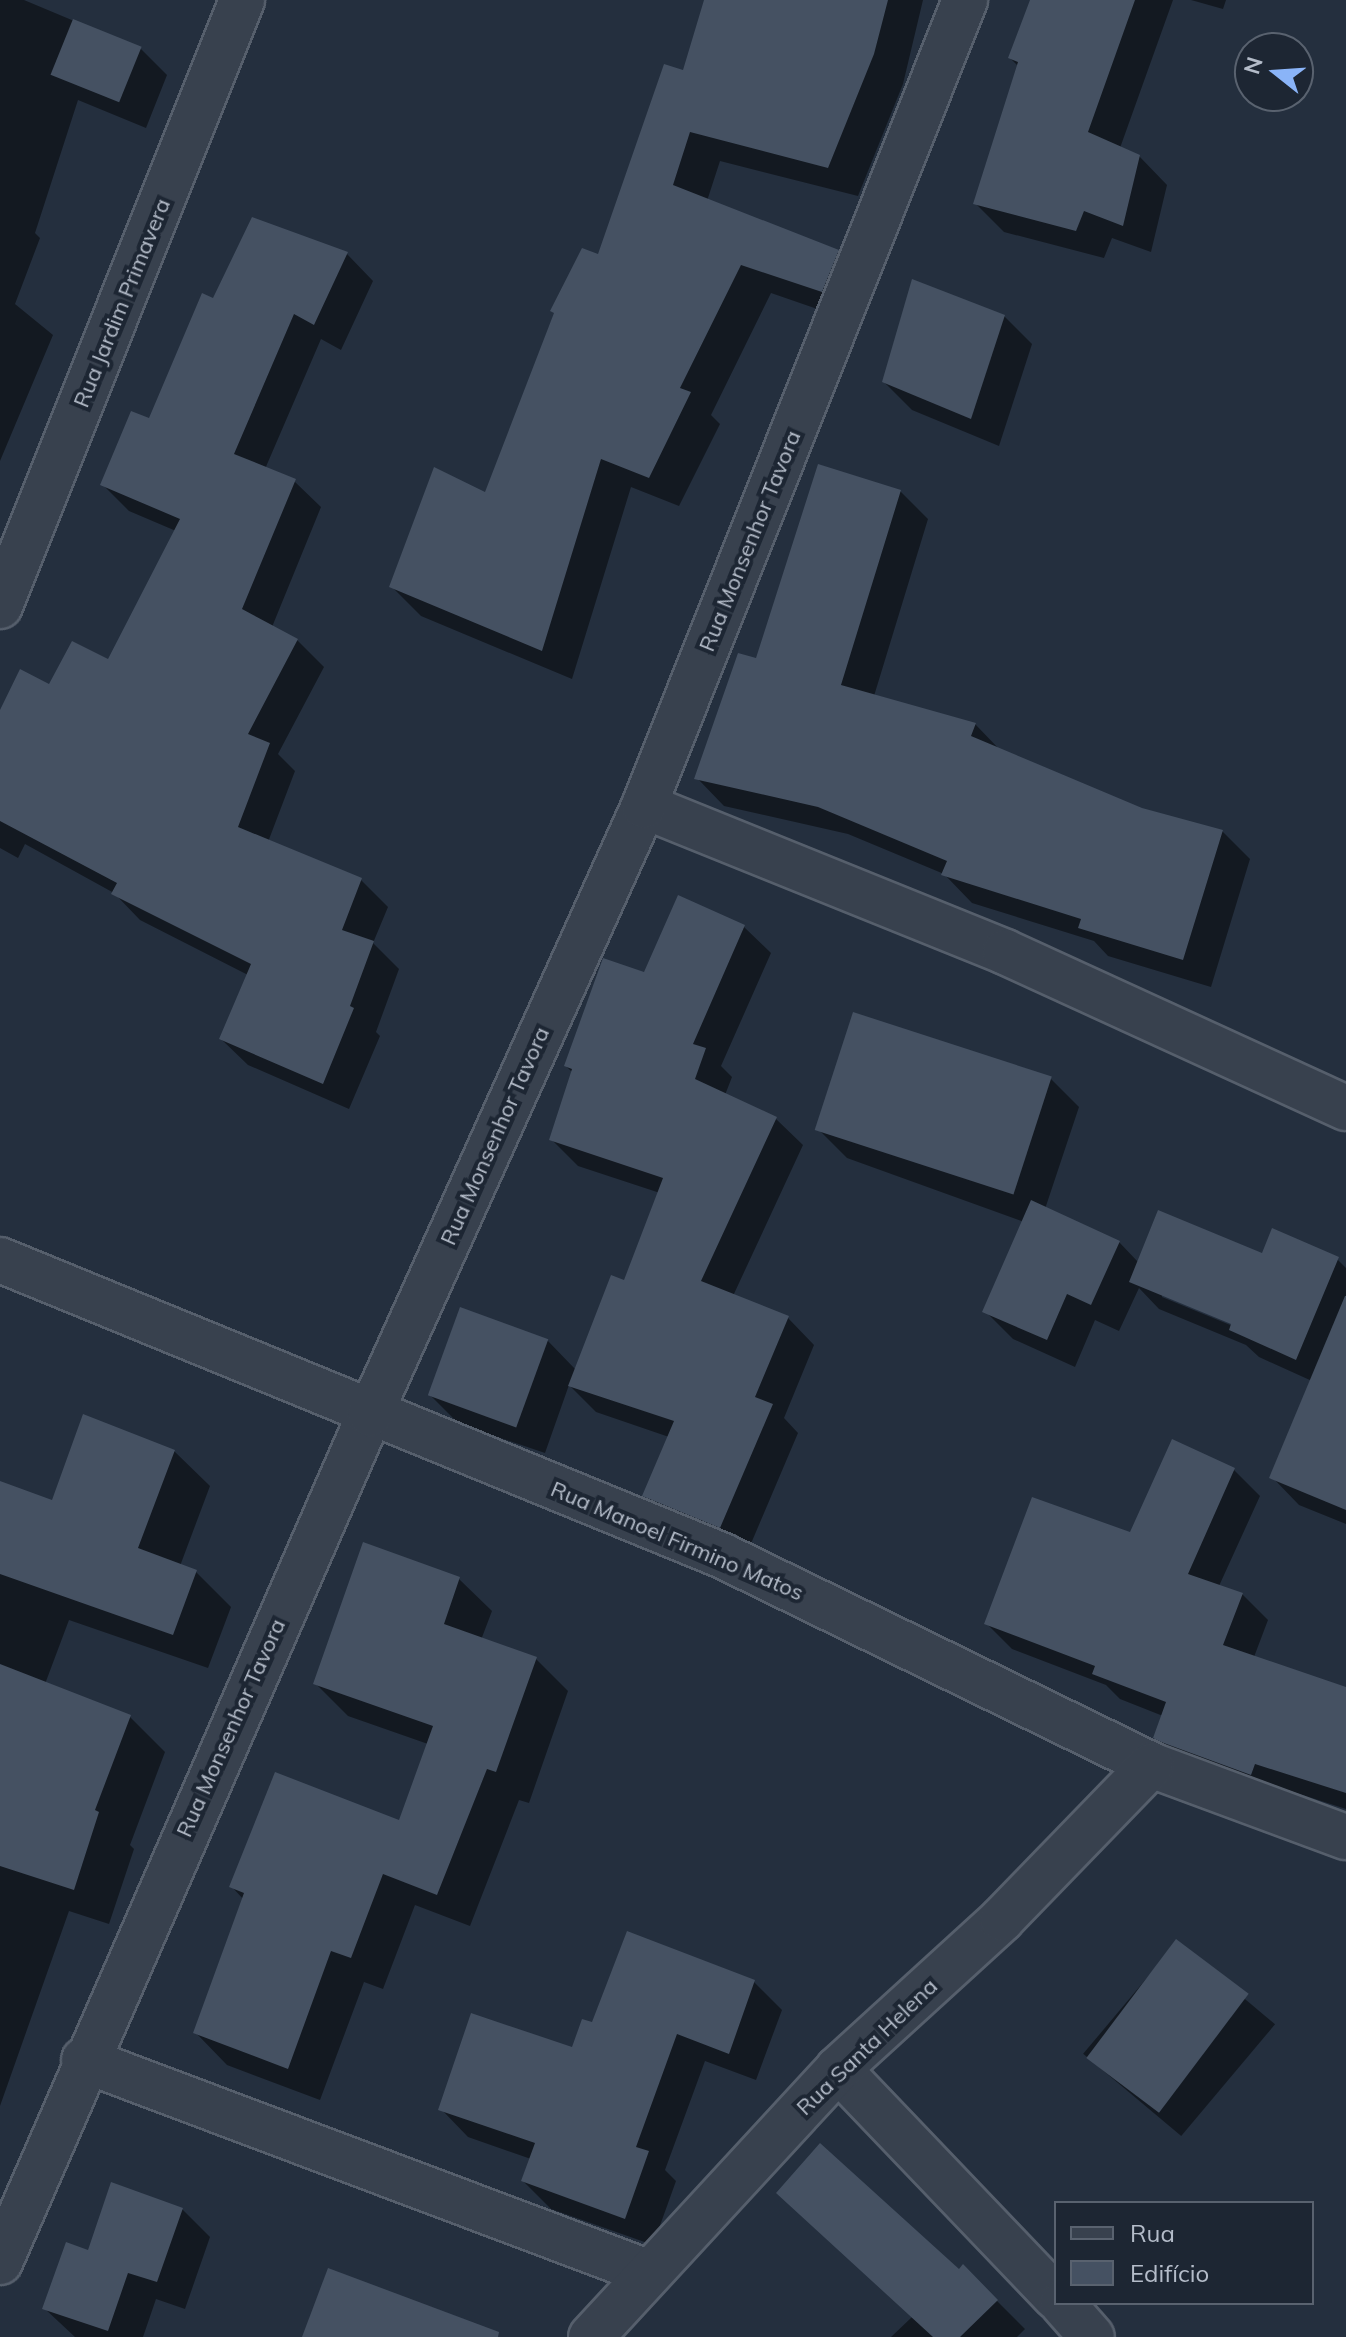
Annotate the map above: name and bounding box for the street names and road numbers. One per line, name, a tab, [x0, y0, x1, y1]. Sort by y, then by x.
street label: Rua Jardim Primavera	[68, 195, 176, 411]
street label: Rua Monsenhor Tavora	[694, 427, 806, 655]
street label: Rua Monsenhor Tavora	[435, 1023, 555, 1249]
street label: Rua Manoel Firmino Matos	[547, 1476, 807, 1606]
street label: Rua Monsenhor Tavora	[171, 1615, 291, 1841]
street label: Rua Santa Helena	[791, 1973, 943, 2121]

